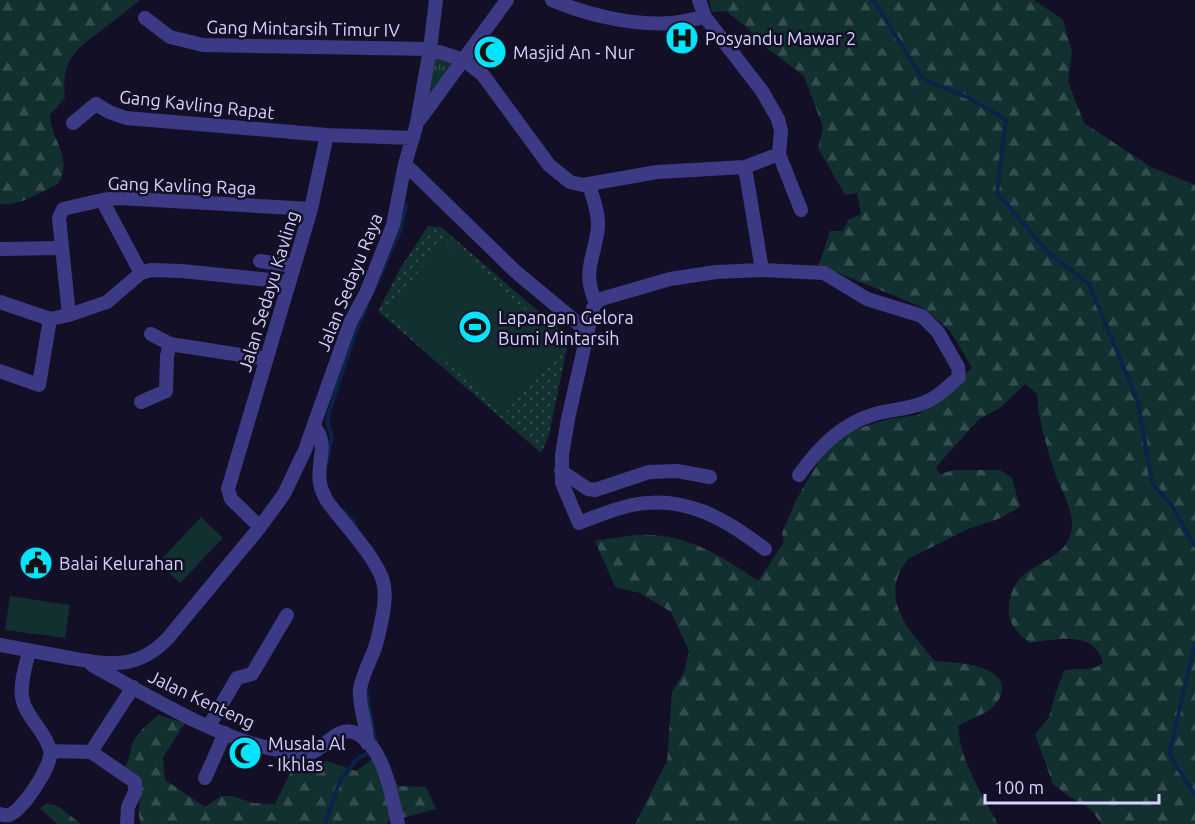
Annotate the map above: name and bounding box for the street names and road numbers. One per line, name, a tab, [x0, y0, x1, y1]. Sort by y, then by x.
street label: Gang Mintarsih Timur IV	[206, 16, 400, 40]
street label: Gang Kavling Rapat	[118, 86, 276, 122]
street label: Gang Kavling Raga	[107, 172, 257, 198]
street label: Jalan Sedayu Kavling	[234, 208, 302, 374]
street label: Jalan Sedayu Raya	[312, 210, 386, 354]
street label: Jalan Kenteng	[146, 666, 258, 732]

